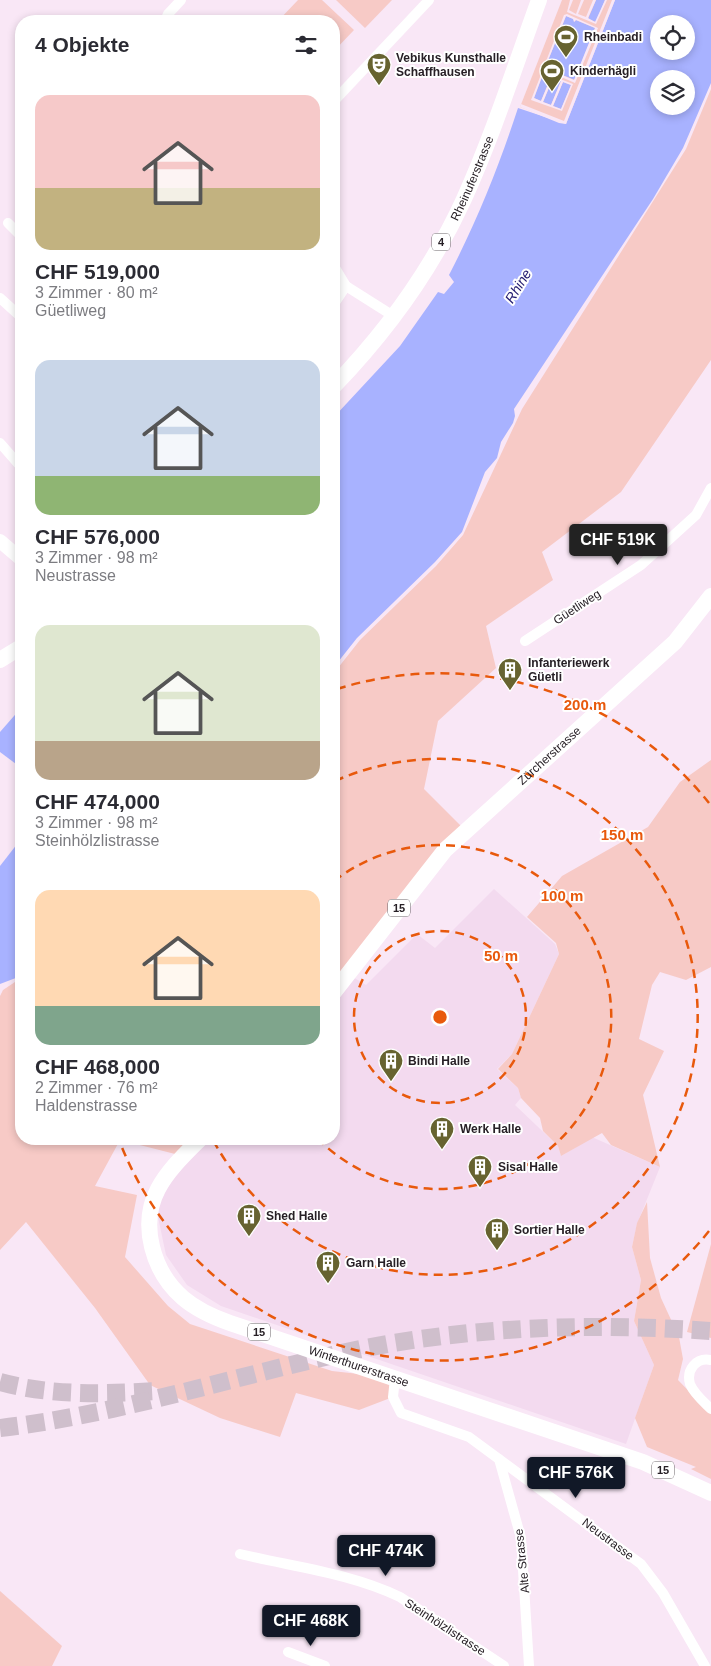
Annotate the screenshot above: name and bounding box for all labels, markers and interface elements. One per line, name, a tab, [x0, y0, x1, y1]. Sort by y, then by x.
map controls	[650, 15, 695, 115]
button: locate	[650, 15, 695, 60]
sports icon: Rheinbadi	[553, 24, 579, 58]
place label: Rheinbadi	[584, 30, 642, 44]
icon: filters	[292, 31, 320, 59]
text: 4 Objekte	[35, 33, 130, 56]
place label: Vebikus Kunsthalle Schaffhausen	[396, 51, 506, 79]
theatre icon: Vebikus Kunsthalle Schaffhausen	[366, 52, 392, 86]
sports icon: Kinderhägli	[539, 58, 565, 92]
place label: Kinderhägli	[570, 64, 636, 78]
button: layers	[650, 70, 695, 115]
icon: home	[133, 128, 223, 218]
street label: Rheinuferstrasse	[448, 134, 497, 223]
road number: 4	[432, 233, 450, 250]
text: CHF 519,000	[35, 260, 160, 283]
water label: Rhine	[502, 266, 535, 306]
text: 3 Zimmer · 80 m²	[35, 284, 158, 301]
text: Güetliweg	[35, 302, 106, 319]
icon: home	[133, 393, 223, 483]
pin: CHF 519K	[566, 524, 670, 566]
text: CHF 576,000	[35, 525, 160, 548]
text: CHF 519K	[580, 531, 656, 548]
text: 3 Zimmer · 98 m²	[35, 549, 158, 566]
text: Neustrasse	[35, 567, 116, 584]
street label: Güetliweg	[551, 587, 603, 627]
place label: Infanteriewerk Güetli	[528, 656, 610, 684]
building icon: Infanteriewerk Güetli	[497, 657, 523, 691]
icon: home	[133, 658, 223, 748]
text: 200 m	[564, 696, 606, 713]
street label: Zürcherstrasse	[515, 723, 584, 788]
text: CHF 474,000	[35, 790, 160, 813]
text: 3 Zimmer · 98 m²	[35, 814, 158, 831]
text: 150 m	[601, 826, 643, 843]
text: Steinhölzlistrasse	[35, 832, 160, 849]
text: 100 m	[541, 887, 583, 904]
road number: 15	[388, 900, 410, 916]
icon: home	[133, 923, 223, 1013]
text: 50 m	[484, 947, 518, 964]
centre of rings	[431, 1008, 449, 1026]
building icon: Bindi Halle	[378, 1048, 404, 1082]
place label: Bindi Halle	[408, 1054, 470, 1068]
text: CHF 468,000	[35, 1055, 160, 1078]
text: 2 Zimmer · 76 m²	[35, 1079, 158, 1096]
text: Haldenstrasse	[35, 1097, 137, 1114]
building icon: Werk Halle	[429, 1116, 455, 1150]
place label: Werk Halle	[460, 1122, 521, 1136]
building icon: Sisal Halle	[467, 1154, 493, 1188]
place label: Sisal Halle	[498, 1160, 558, 1174]
building icon: Shed Halle	[236, 1203, 262, 1237]
place label: Shed Halle	[266, 1209, 328, 1223]
building icon: Sortier Halle	[484, 1217, 510, 1251]
place label: Sortier Halle	[514, 1223, 585, 1237]
building icon: Garn Halle	[315, 1250, 341, 1284]
place label: Garn Halle	[346, 1256, 406, 1270]
road number: 15	[248, 1324, 270, 1340]
street label: Winterthurerstrasse	[307, 1343, 411, 1390]
pin: CHF 576K	[524, 1456, 628, 1499]
road number: 15	[652, 1462, 674, 1478]
text: CHF 576K	[538, 1464, 614, 1481]
street label: Neustrasse	[580, 1515, 637, 1563]
street label: Alte Strasse	[512, 1528, 532, 1594]
pin: CHF 474K	[334, 1534, 438, 1577]
text: CHF 474K	[348, 1542, 424, 1559]
street label: Steinhölzlistrasse	[402, 1596, 488, 1658]
pin: CHF 468K	[259, 1604, 363, 1647]
text: CHF 468K	[273, 1612, 349, 1629]

